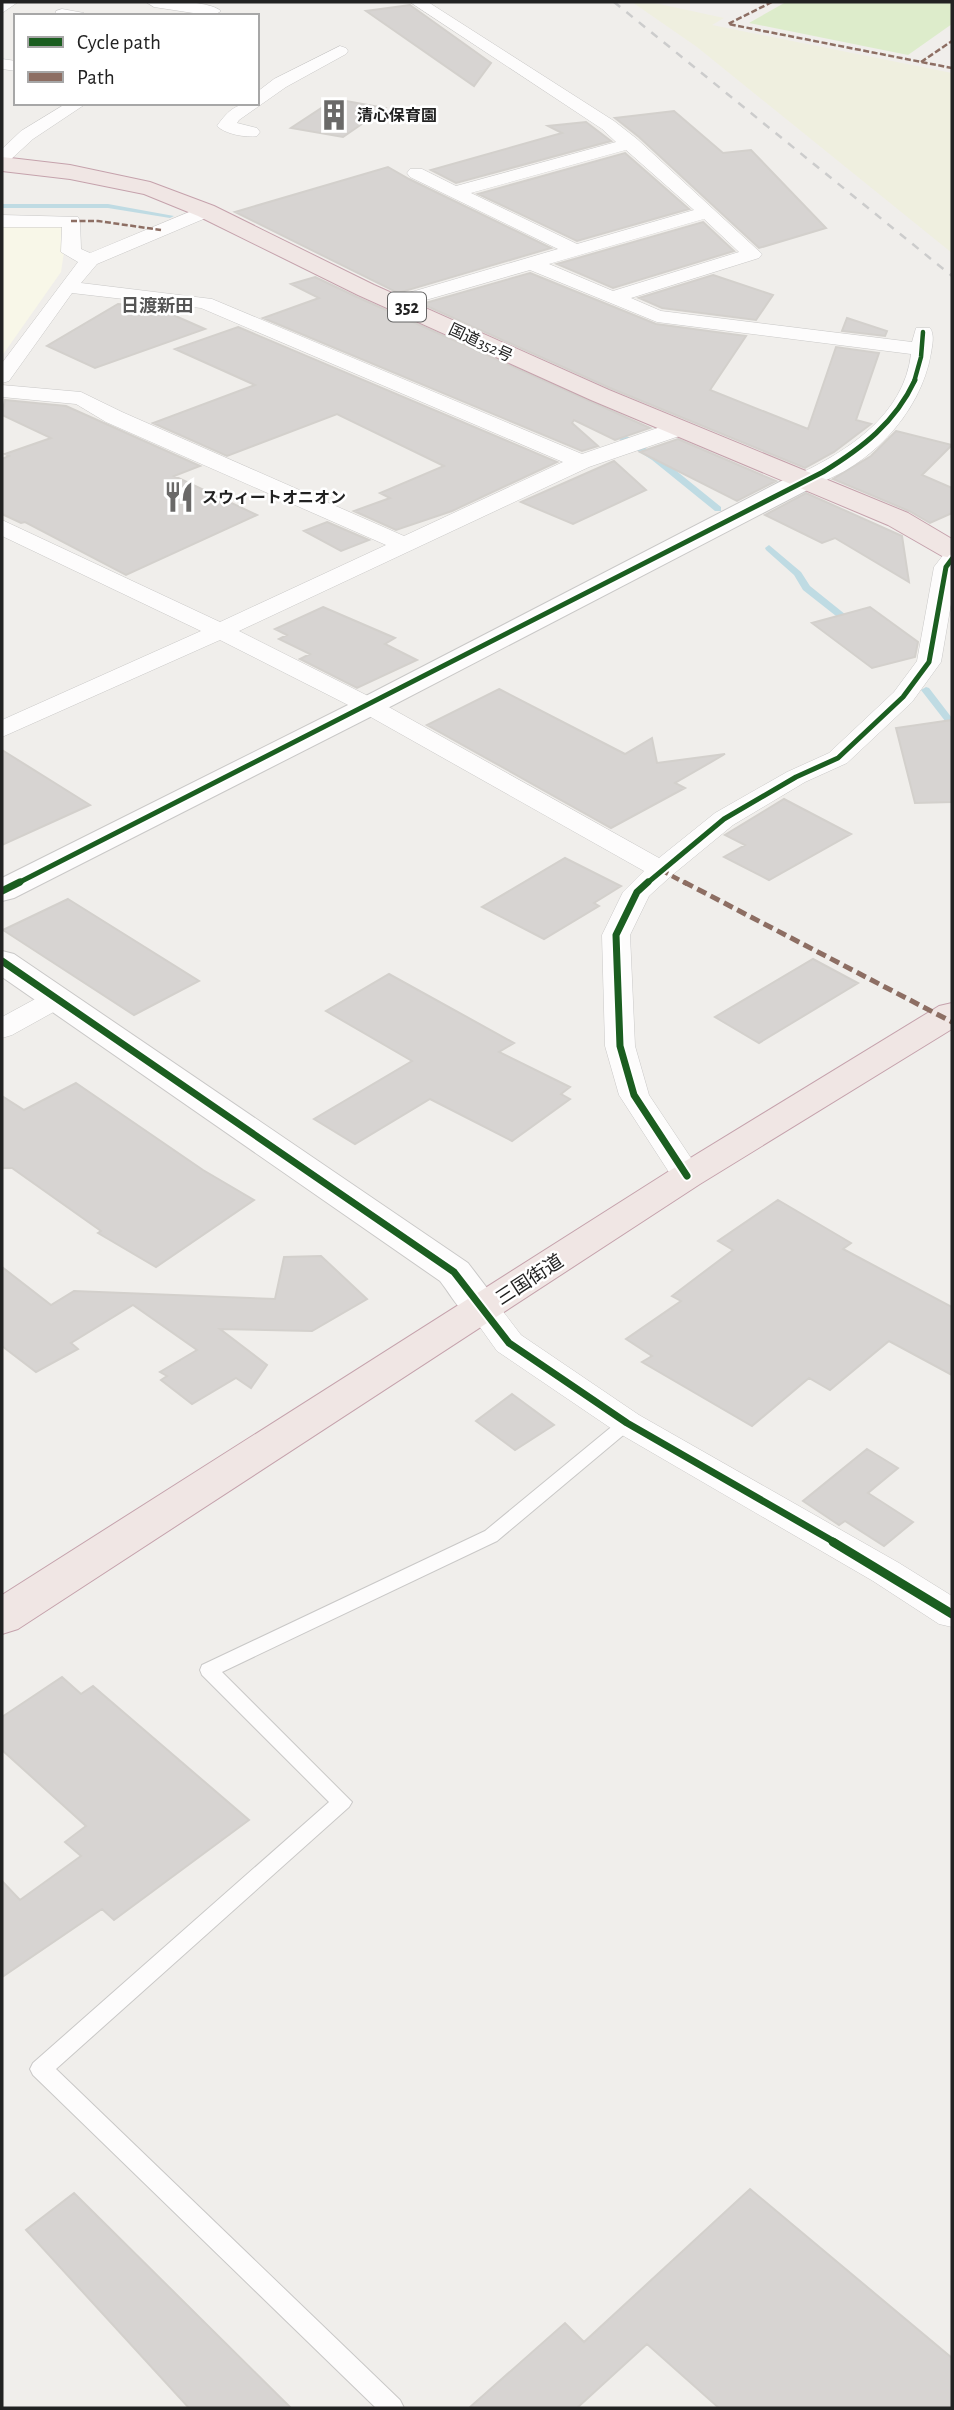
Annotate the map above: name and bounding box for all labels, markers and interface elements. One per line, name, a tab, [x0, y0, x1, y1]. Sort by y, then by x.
legend	[14, 14, 259, 105]
text: Cycle path	[77, 32, 161, 53]
text: Path	[77, 67, 115, 88]
building icon: 清心保育園	[317, 98, 351, 132]
place label: 清心保育園	[357, 107, 437, 124]
road number: 352	[388, 292, 426, 321]
district label: 日渡新田	[121, 296, 193, 316]
street label: 国道352号	[446, 320, 515, 365]
restaurant icon: スウィートオニオン	[162, 480, 196, 514]
place label: スウィートオニオン	[202, 490, 346, 506]
street label: 三国街道	[492, 1251, 567, 1309]

